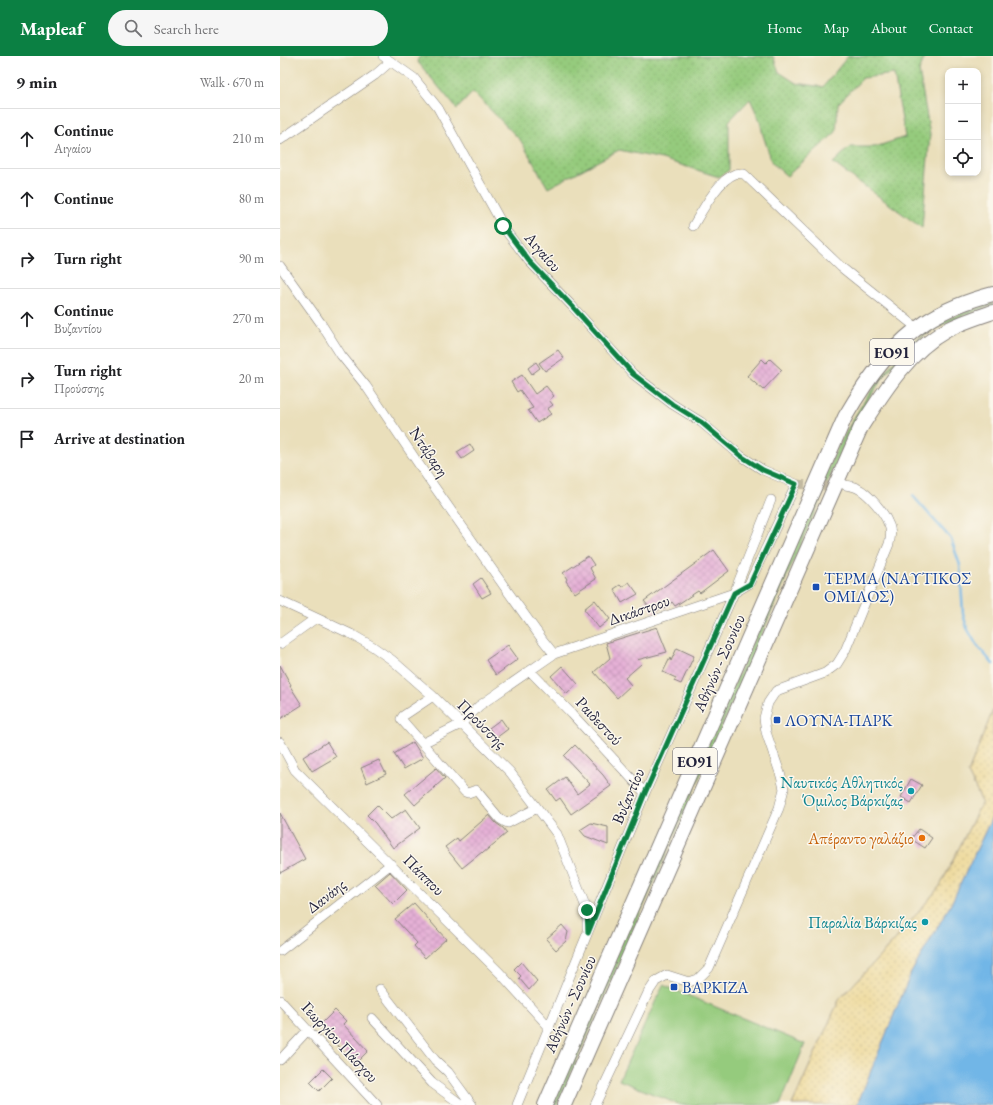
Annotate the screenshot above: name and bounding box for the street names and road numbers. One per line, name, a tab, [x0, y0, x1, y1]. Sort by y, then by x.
street label: Αιγαίου	[519, 227, 566, 276]
road number: ΕΟ91	[870, 339, 914, 365]
street label: Ντάβαρη	[405, 423, 453, 481]
street label: Δικάστρου	[605, 590, 673, 630]
street label: Αθήνών - Σουνίου	[688, 611, 750, 716]
street label: Ραιδεστού	[571, 692, 627, 750]
street label: Προύσσης	[453, 695, 512, 754]
road number: ΕΟ91	[673, 748, 717, 774]
street label: Βυζαντίου	[607, 765, 649, 827]
street label: Πάππου	[399, 850, 449, 900]
street label: Δανάης	[302, 874, 350, 918]
street label: Αθήνών - Σουνίου	[539, 952, 601, 1057]
street label: Γεωργίου Πάσχου	[297, 997, 383, 1087]

